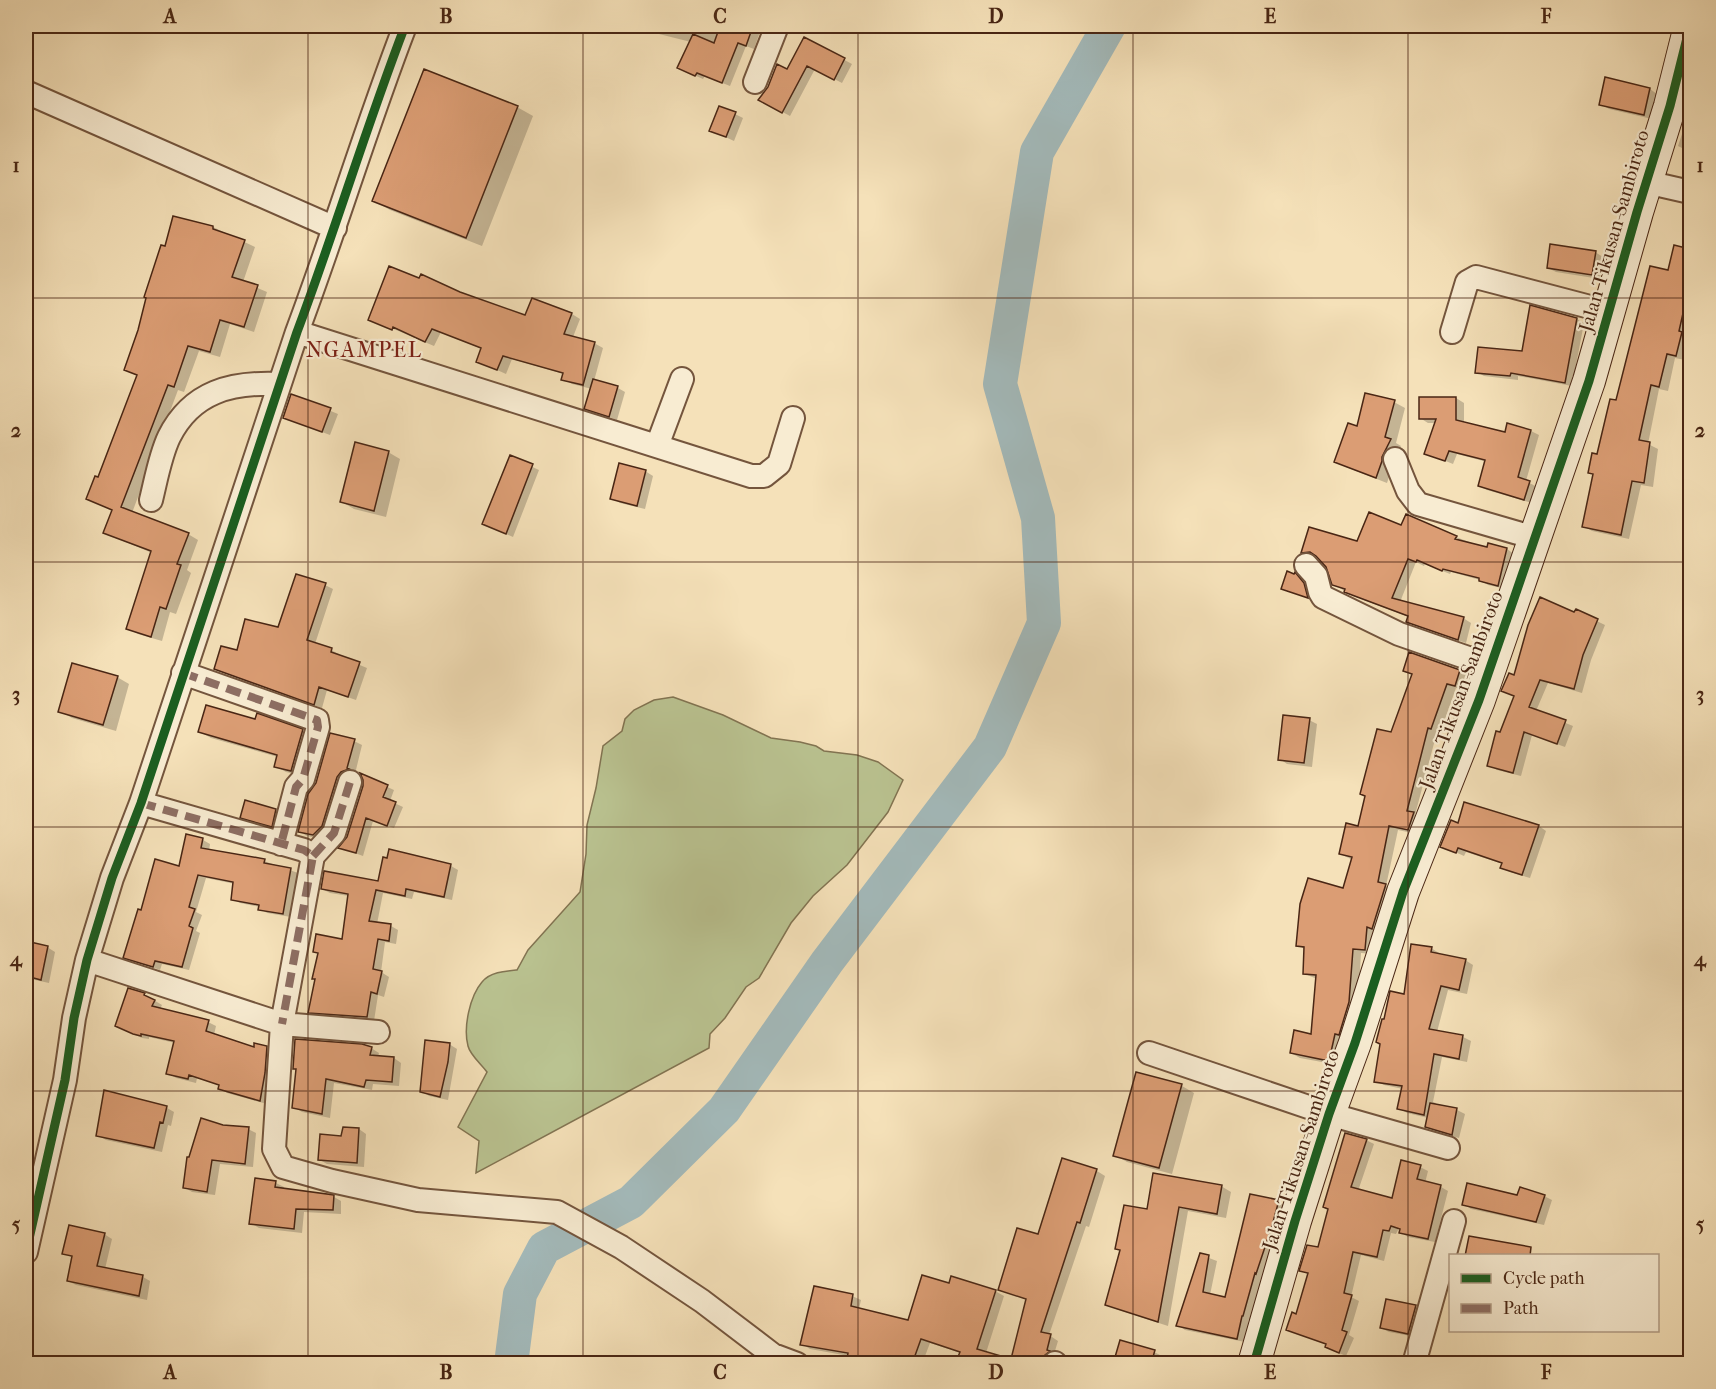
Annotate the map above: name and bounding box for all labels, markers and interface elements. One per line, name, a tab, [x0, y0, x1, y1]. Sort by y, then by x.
text: A	[162, 5, 178, 28]
text: B	[439, 5, 453, 28]
text: C	[713, 5, 727, 28]
text: D	[988, 5, 1004, 28]
text: E	[1264, 5, 1276, 28]
text: F	[1540, 5, 1552, 28]
street label: Jalan Tikusan-Sambiroto	[1574, 127, 1654, 337]
text: 1	[12, 154, 20, 177]
text: 1	[1696, 154, 1704, 177]
district label: NGAMPEL	[306, 337, 422, 363]
text: 2	[11, 419, 21, 442]
text: 2	[1695, 419, 1705, 442]
street label: Jalan Tikusan-Sambiroto	[1414, 588, 1508, 794]
text: 3	[12, 683, 20, 706]
text: 3	[1696, 683, 1704, 706]
text: 4	[9, 948, 23, 972]
text: 4	[1693, 948, 1707, 972]
street label: Jalan Tikusan-Sambiroto	[1257, 1047, 1344, 1255]
text: 5	[12, 1213, 21, 1236]
text: 5	[1696, 1213, 1705, 1236]
legend	[1449, 1254, 1659, 1332]
text: Cycle path	[1503, 1268, 1584, 1289]
text: Path	[1503, 1298, 1539, 1319]
text: A	[162, 1361, 178, 1384]
text: B	[439, 1361, 453, 1384]
text: C	[713, 1361, 727, 1384]
text: D	[988, 1361, 1004, 1384]
text: E	[1264, 1361, 1276, 1384]
text: F	[1540, 1361, 1552, 1384]

